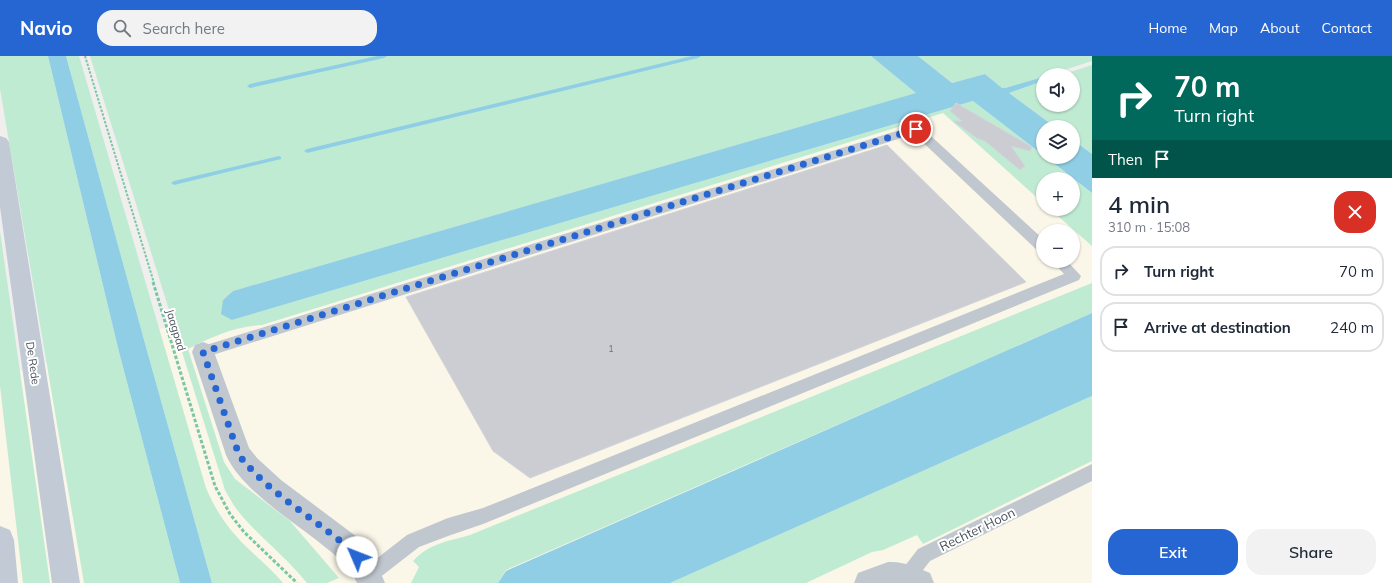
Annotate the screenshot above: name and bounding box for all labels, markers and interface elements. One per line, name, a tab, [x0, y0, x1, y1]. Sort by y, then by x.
search box	[97, 10, 377, 46]
text: Navio	[20, 16, 73, 40]
icon: search	[111, 17, 133, 39]
text: Search here	[143, 19, 225, 38]
text: Home	[1148, 19, 1187, 37]
text: Map	[1209, 19, 1238, 37]
text: About	[1260, 19, 1300, 37]
text: Contact	[1322, 19, 1372, 37]
map controls	[1036, 68, 1080, 268]
button: sound	[1036, 68, 1080, 112]
text: 70 m	[1174, 69, 1240, 104]
icon: right	[1108, 72, 1160, 124]
text: Turn right	[1174, 104, 1254, 127]
pin	[899, 112, 933, 146]
icon: arrive	[905, 118, 927, 140]
button: layers	[1036, 120, 1080, 164]
icon: arrive	[1151, 148, 1173, 170]
text: Then	[1108, 150, 1143, 169]
button: +	[1036, 172, 1080, 216]
text: 4 min	[1108, 189, 1170, 219]
button: close	[1334, 191, 1376, 233]
text: 310 m · 15:08	[1108, 219, 1190, 235]
button: −	[1036, 224, 1080, 268]
icon: right	[1110, 260, 1132, 282]
text: Turn right	[1144, 262, 1214, 281]
text: 70 m	[1339, 262, 1374, 281]
street label: Jaagpad	[163, 307, 189, 353]
icon: arrive	[1110, 316, 1132, 338]
text: Arrive at destination	[1144, 318, 1291, 337]
text: 240 m	[1330, 318, 1374, 337]
street label: De Rede	[23, 341, 43, 385]
house number: 1	[608, 343, 614, 354]
street label: Rechter Hoon	[937, 504, 1017, 554]
button: Exit	[1108, 529, 1238, 575]
button: Share	[1246, 529, 1376, 575]
position arrow	[336, 536, 378, 578]

